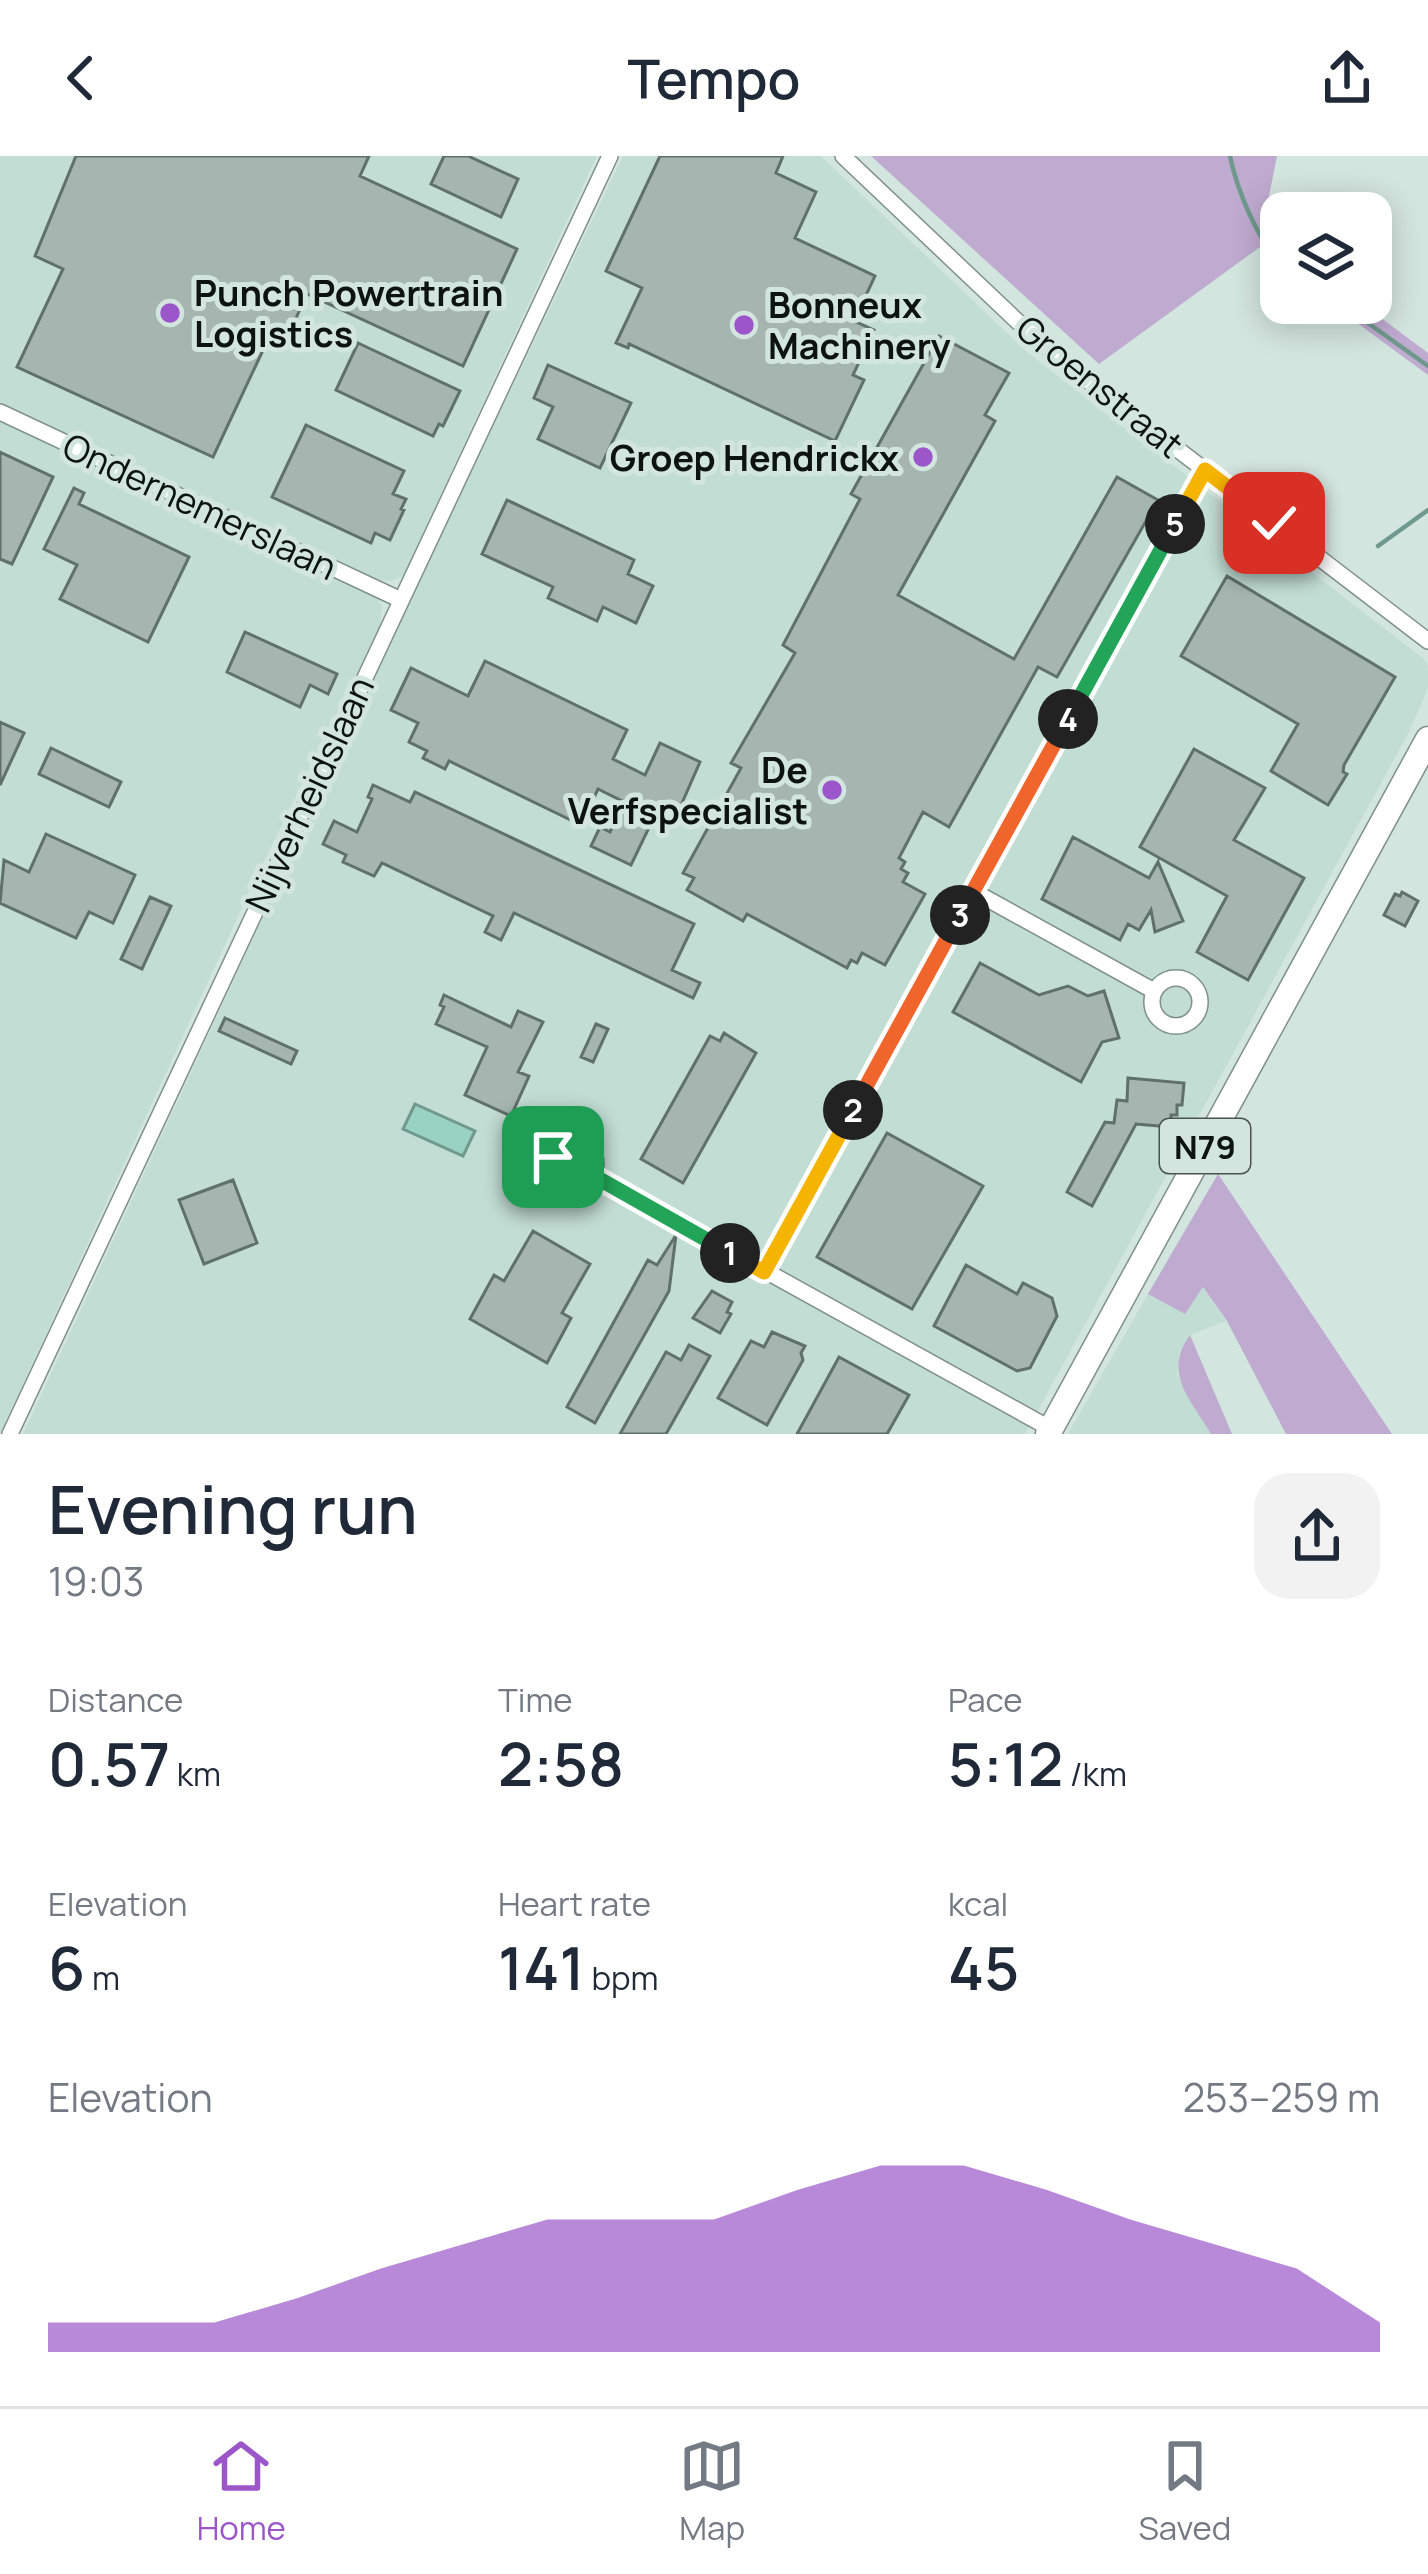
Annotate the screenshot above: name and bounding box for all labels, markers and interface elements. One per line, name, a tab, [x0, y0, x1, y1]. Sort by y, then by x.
text: Tempo	[627, 41, 801, 115]
icon: back	[48, 45, 114, 111]
icon: share	[1314, 45, 1380, 111]
map controls	[1260, 192, 1392, 324]
button: layers	[1260, 192, 1392, 324]
place label: Punch Powertrain Logistics	[194, 268, 503, 358]
place label: Bonneux Machinery	[768, 280, 951, 370]
marker: Punch Powertrain Logistics	[157, 300, 183, 326]
street label: Groenstraat	[1006, 304, 1194, 468]
marker: Bonneux Machinery	[731, 312, 757, 338]
street label: Ondernemerslaan	[55, 421, 345, 591]
place label: Groep Hendrickx	[610, 433, 899, 482]
marker: Groep Hendrickx	[910, 444, 936, 470]
pin	[1223, 472, 1325, 574]
icon: check	[1241, 490, 1307, 556]
pin: 5	[1145, 494, 1205, 554]
text: 5	[1165, 501, 1185, 546]
street label: Nijverheidslaan	[233, 668, 385, 920]
pin: 4	[1038, 689, 1098, 749]
text: 4	[1058, 696, 1078, 741]
place label: De Verfspecialist	[568, 745, 808, 835]
marker: De Verfspecialist	[819, 777, 845, 803]
pin: 3	[930, 885, 990, 945]
text: 3	[950, 892, 970, 937]
pin: 2	[823, 1080, 883, 1140]
text: 2	[843, 1087, 863, 1132]
pin	[502, 1106, 604, 1208]
road number: N79	[1160, 1119, 1250, 1173]
icon: arrive	[520, 1124, 586, 1190]
pin: 1	[700, 1223, 760, 1283]
text: 1	[723, 1230, 737, 1275]
text: Evening run	[48, 1464, 418, 1554]
button: share	[1254, 1473, 1380, 1599]
text: 19:03	[48, 1554, 144, 1608]
text: Distance	[48, 1677, 183, 1722]
text: Time	[498, 1677, 573, 1722]
text: Pace	[948, 1677, 1023, 1722]
text: 0.57	[48, 1722, 170, 1804]
text: 2:58	[498, 1722, 624, 1804]
text: 5:12	[948, 1722, 1063, 1804]
text: km	[170, 1751, 221, 1796]
text: /km	[1063, 1751, 1127, 1796]
text: Elevation	[48, 1881, 187, 1926]
text: Heart rate	[498, 1881, 651, 1926]
text: kcal	[948, 1881, 1008, 1926]
text: 6	[48, 1926, 85, 2008]
text: 141	[498, 1926, 585, 2008]
text: 45	[948, 1926, 1019, 2008]
text: m	[85, 1955, 120, 2000]
text: bpm	[585, 1955, 658, 2000]
text: Elevation	[48, 2070, 213, 2124]
text: 253–259 m	[1183, 2070, 1380, 2124]
tab: Home	[197, 2433, 286, 2550]
tab: Map	[679, 2433, 745, 2550]
tab: Saved	[1138, 2433, 1231, 2550]

